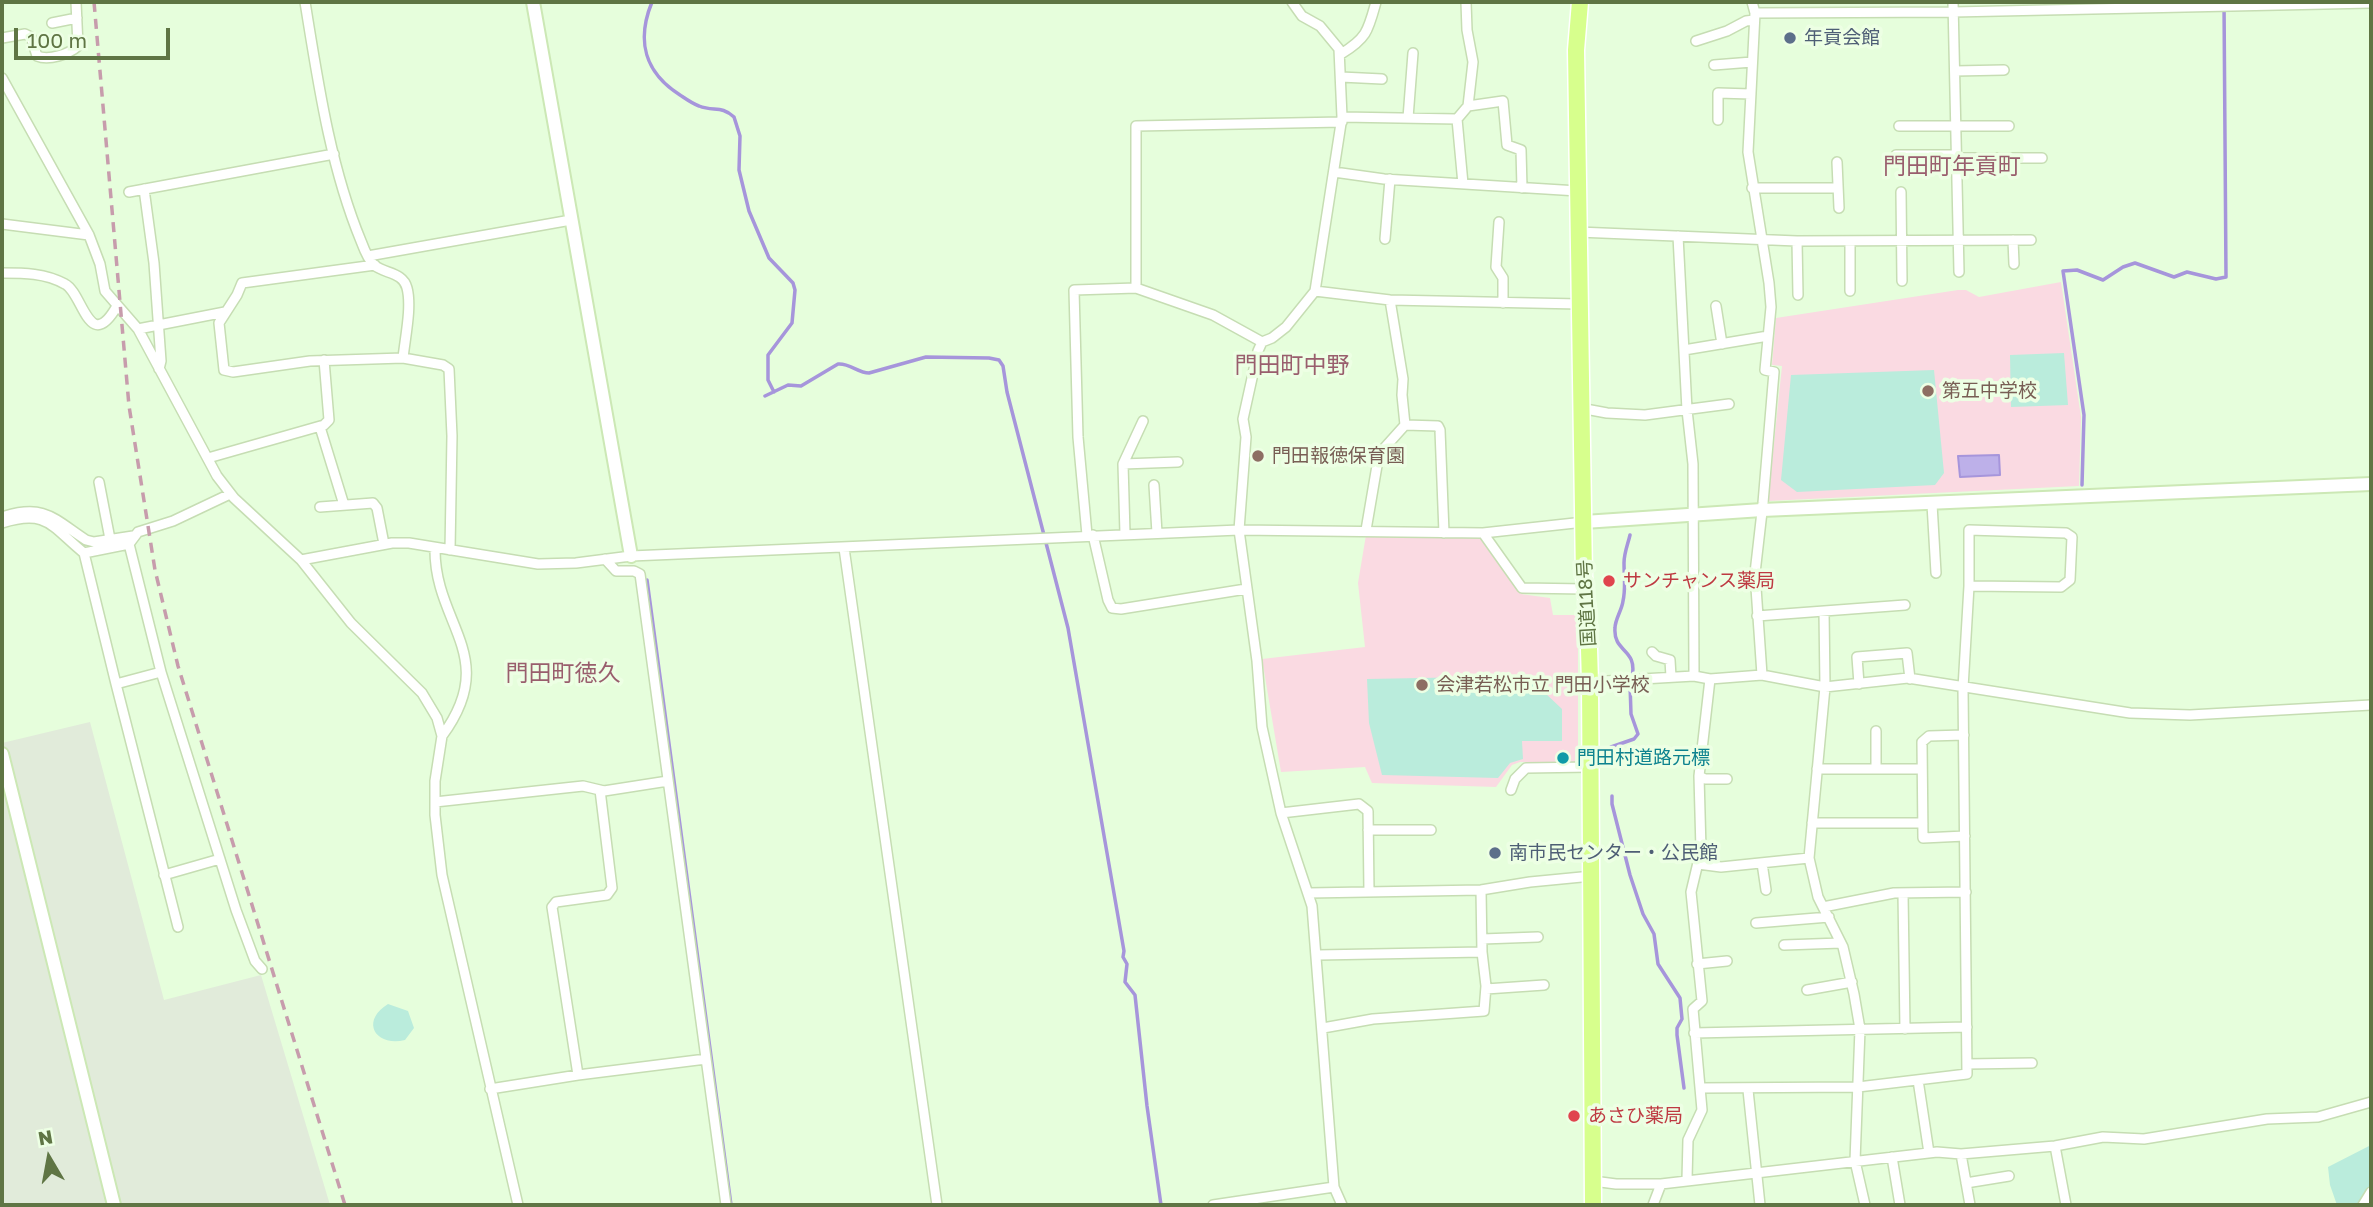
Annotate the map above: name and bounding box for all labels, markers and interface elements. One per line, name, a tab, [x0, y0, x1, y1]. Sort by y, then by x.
scale bar	[18, 14, 173, 58]
text: 100 m	[27, 27, 87, 53]
place label: 年貢会館	[1804, 27, 1880, 49]
marker: 年貢会館	[1782, 30, 1798, 46]
district label: 門田町年貢町	[1883, 153, 2021, 181]
district label: 門田町中野	[1235, 352, 1349, 380]
place label: 第五中学校	[1942, 380, 2037, 402]
marker: 第五中学校	[1920, 383, 1936, 399]
place label: 門田報徳保育園	[1272, 445, 1405, 467]
marker: 門田報徳保育園	[1250, 448, 1266, 464]
street label: 国道118号	[1573, 559, 1601, 647]
place label: サンチャンス薬局	[1623, 570, 1775, 592]
marker: サンチャンス薬局	[1601, 573, 1617, 589]
district label: 門田町徳久	[506, 660, 620, 688]
place label: 会津若松市立 門田小学校	[1436, 674, 1650, 696]
marker: 会津若松市立 門田小学校	[1414, 677, 1430, 693]
place label: 門田村道路元標	[1577, 747, 1710, 769]
marker: 門田村道路元標	[1555, 750, 1571, 766]
place label: 南市民センター・公民館	[1509, 842, 1718, 864]
marker: 南市民センター・公民館	[1487, 845, 1503, 861]
place label: あさひ薬局	[1588, 1105, 1683, 1127]
marker: あさひ薬局	[1566, 1108, 1582, 1124]
north arrow	[14, 1123, 84, 1193]
text: N	[36, 1124, 54, 1149]

